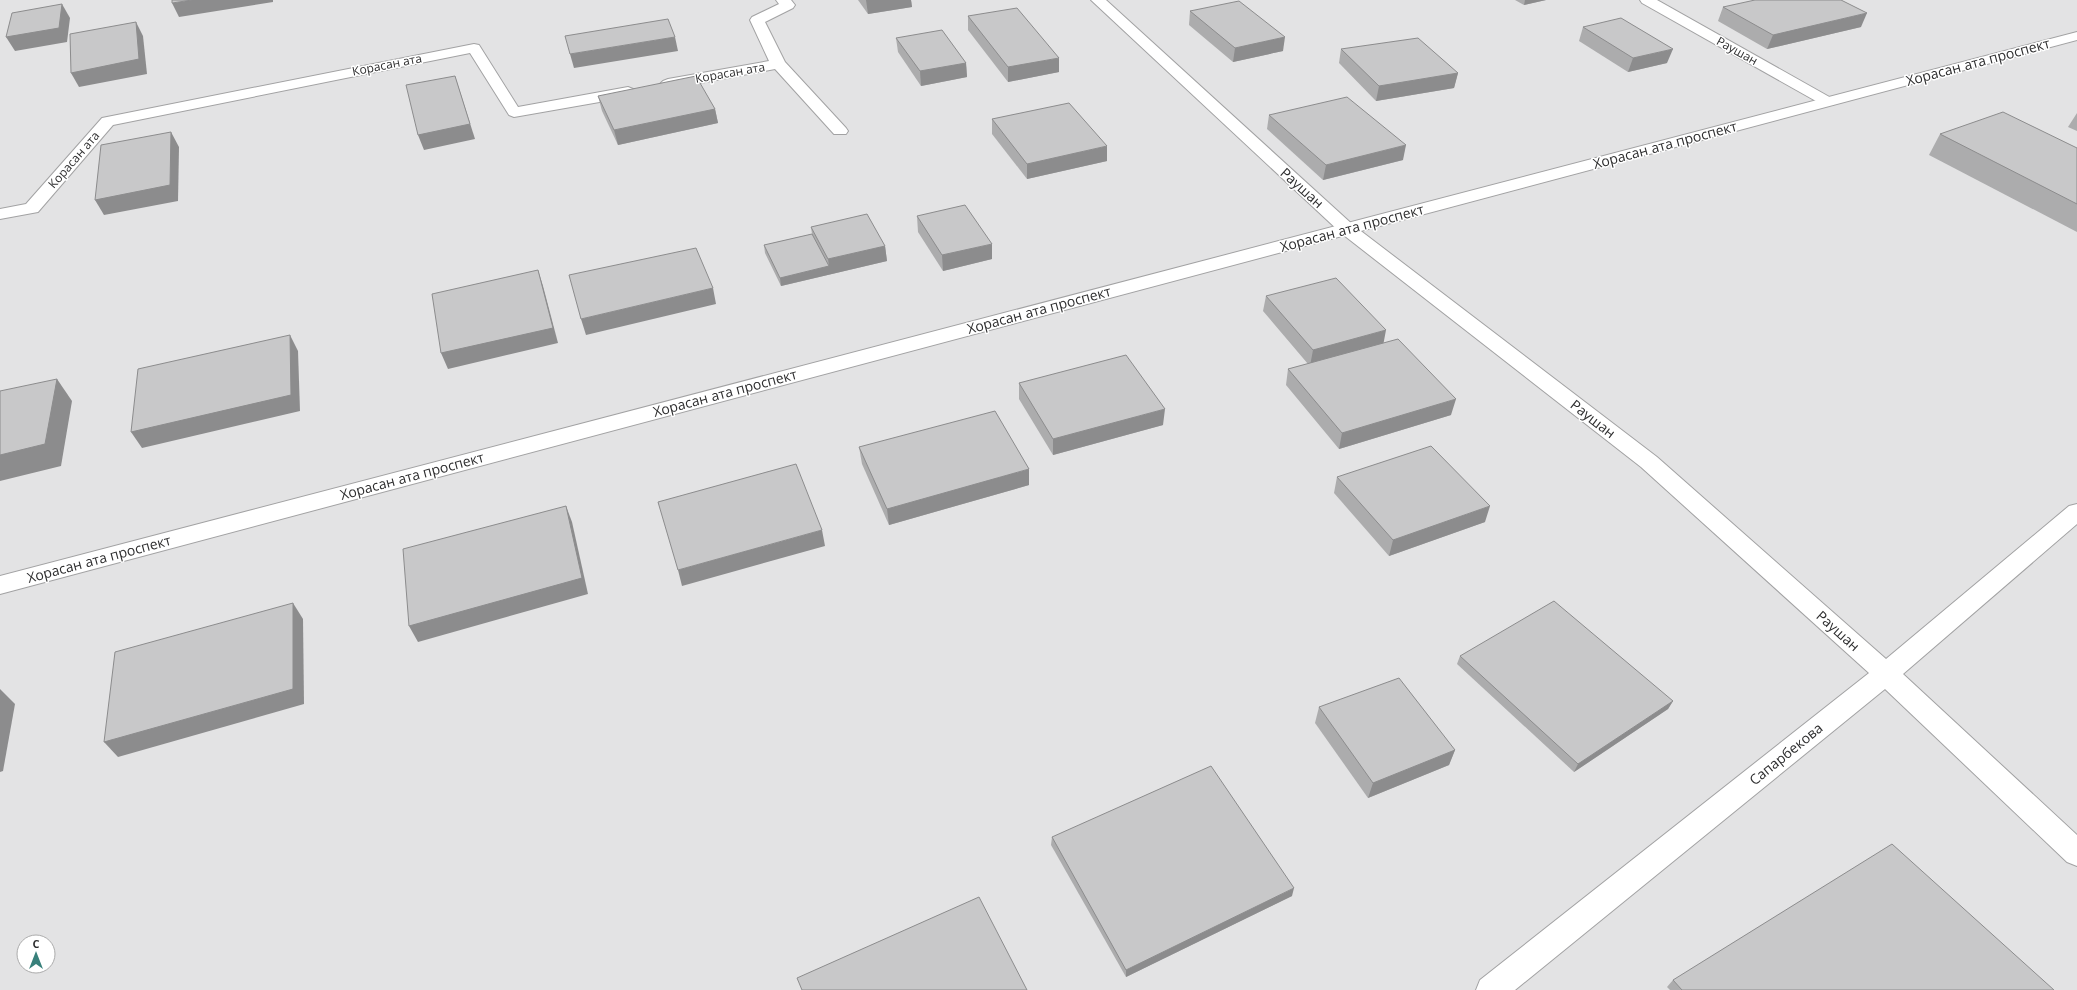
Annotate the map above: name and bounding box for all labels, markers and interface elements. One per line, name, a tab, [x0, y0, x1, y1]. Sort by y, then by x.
street label: Раушан	[1714, 32, 1761, 69]
street label: Хорасан ата проспект	[1904, 33, 2052, 90]
street label: Корасан ата	[351, 49, 423, 80]
street label: Корасан ата	[694, 58, 766, 87]
street label: Хорасан ата проспект	[1591, 116, 1739, 173]
street label: Корасан ата	[44, 127, 103, 192]
street label: Раушан	[1277, 163, 1328, 212]
street label: Хорасан ата проспект	[1278, 199, 1426, 256]
street label: Хорасан ата проспект	[965, 281, 1113, 338]
street label: Хорасан ата проспект	[651, 364, 799, 421]
street label: Раушан	[1567, 395, 1620, 442]
street label: Хорасан ата проспект	[338, 447, 486, 504]
street label: Хорасан ата проспект	[25, 530, 173, 587]
street label: Раушан	[1813, 606, 1864, 655]
street label: Сапарбекова	[1745, 718, 1826, 789]
north arrow	[16, 934, 56, 974]
text: С	[32, 936, 40, 951]

